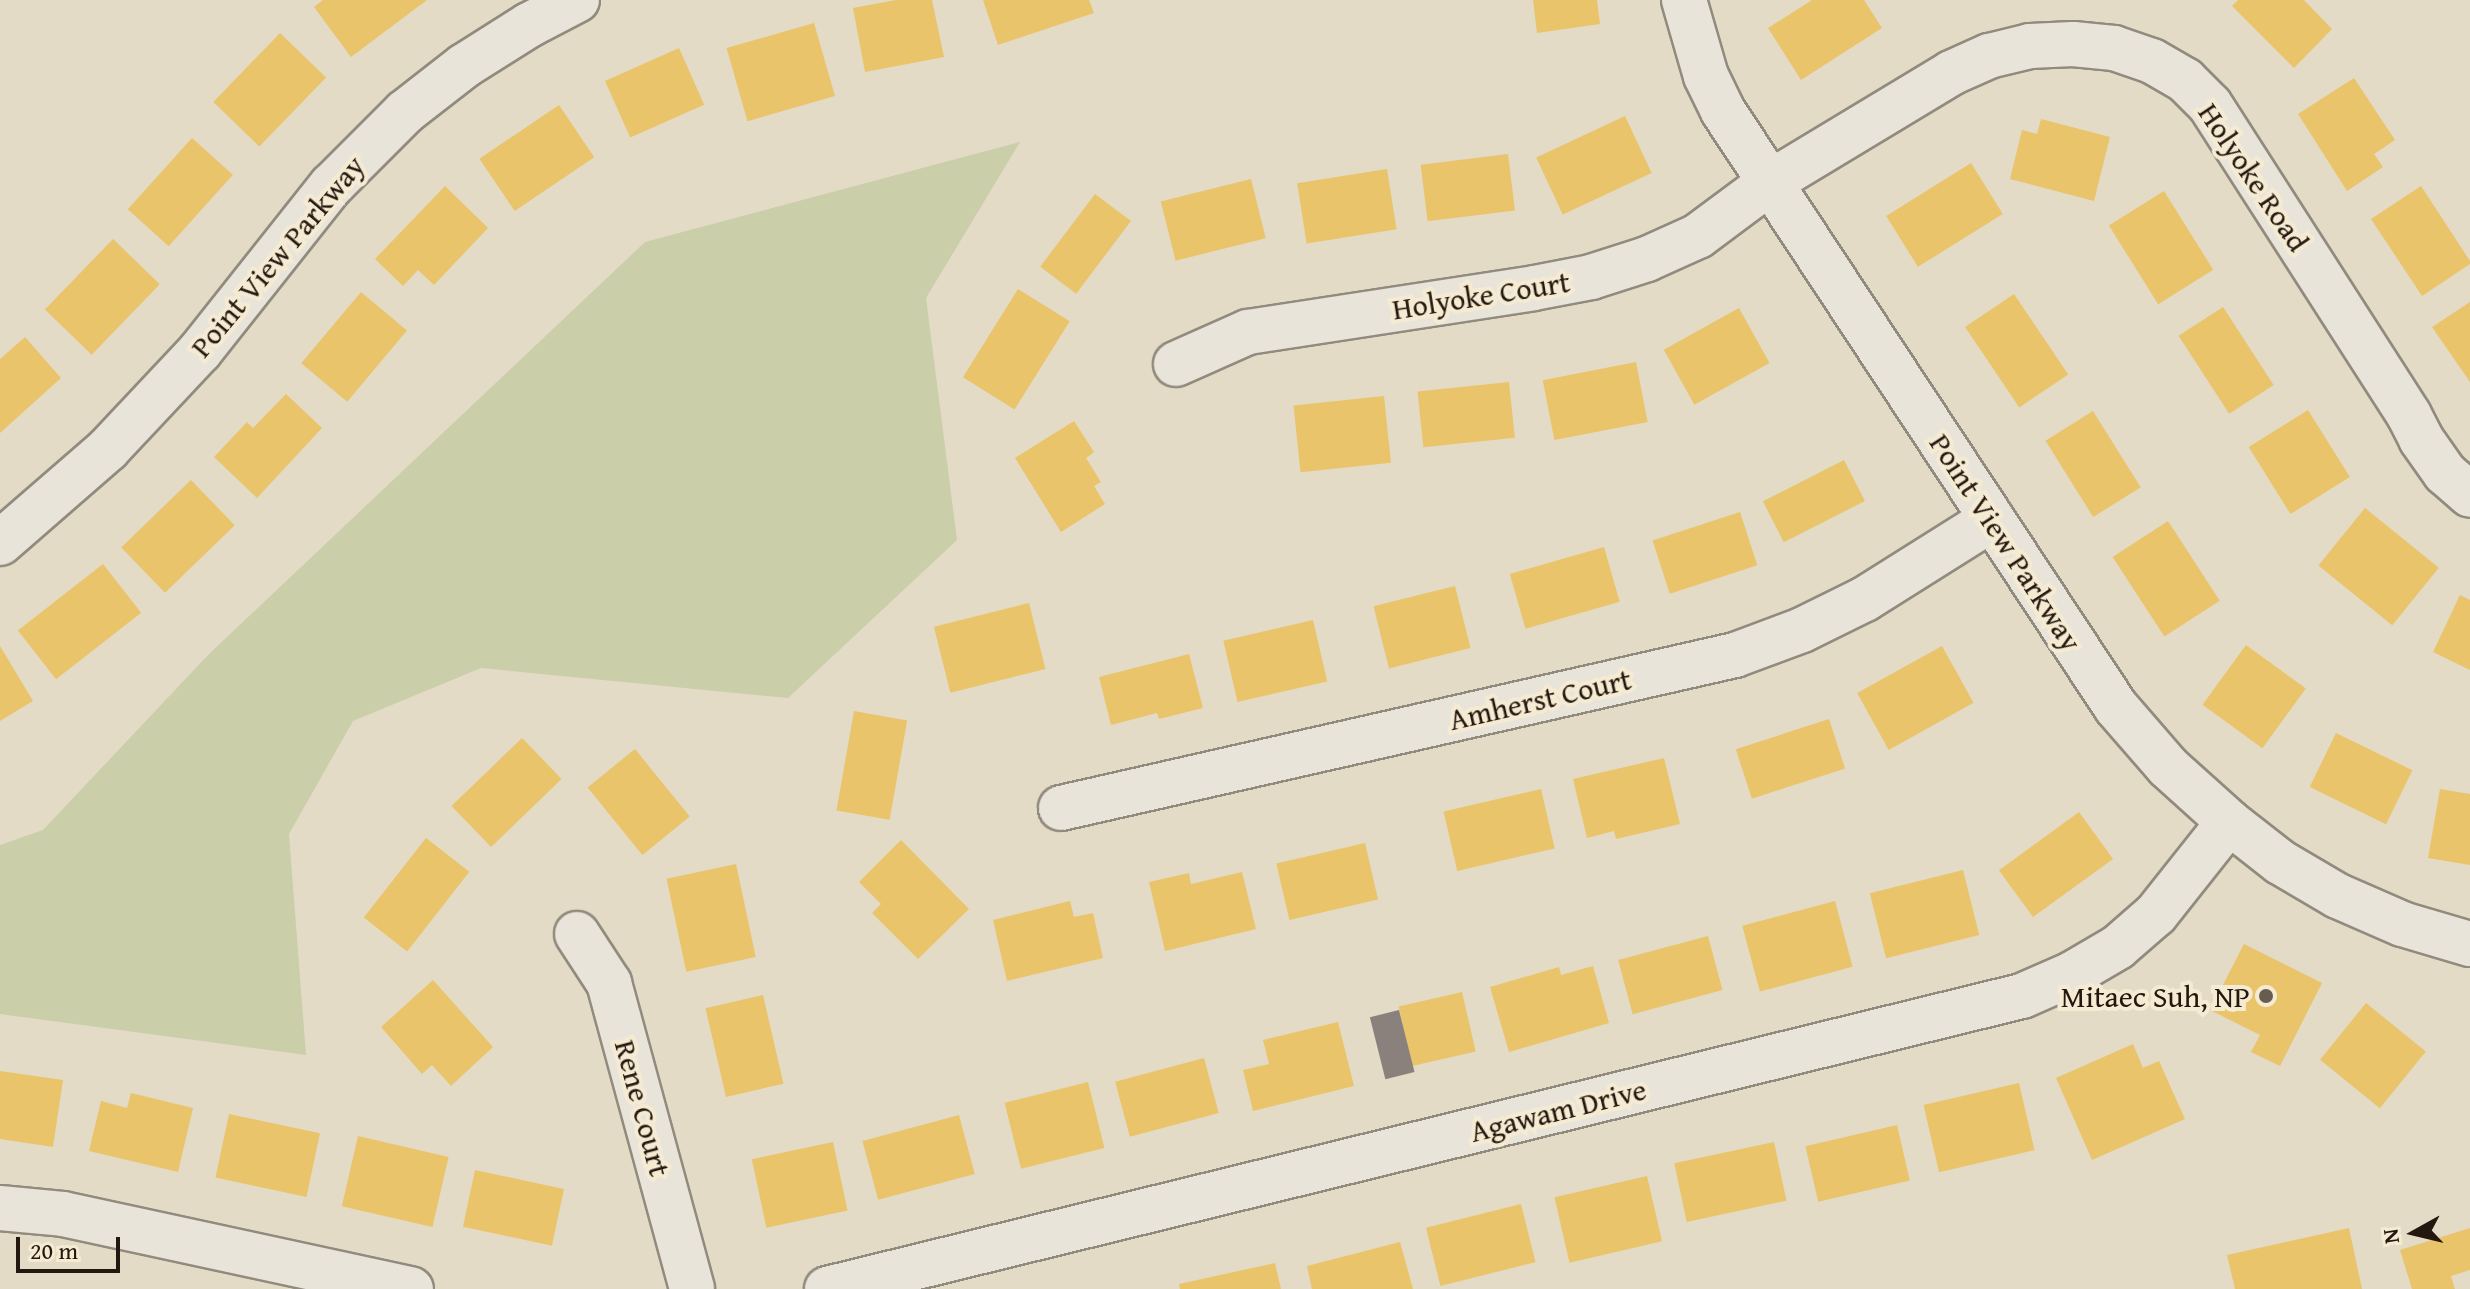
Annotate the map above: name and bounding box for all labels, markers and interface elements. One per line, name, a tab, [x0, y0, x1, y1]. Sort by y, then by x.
street label: Holyoke Road	[2191, 96, 2317, 258]
street label: Point View Parkway	[182, 148, 372, 364]
street label: Holyoke Court	[1390, 263, 1572, 327]
street label: Point View Parkway	[1922, 427, 2090, 657]
street label: Amherst Court	[1445, 661, 1635, 737]
place label: Mitaec Suh, NP	[2061, 978, 2250, 1014]
marker: Mitaec Suh, NP	[2257, 987, 2275, 1005]
street label: Rene Court	[608, 1036, 678, 1180]
street label: Agawam Drive	[1466, 1071, 1650, 1149]
north arrow	[2374, 1193, 2454, 1273]
scale bar	[20, 1221, 124, 1271]
text: N	[2373, 1227, 2407, 1246]
text: 20 m	[30, 1233, 78, 1268]

